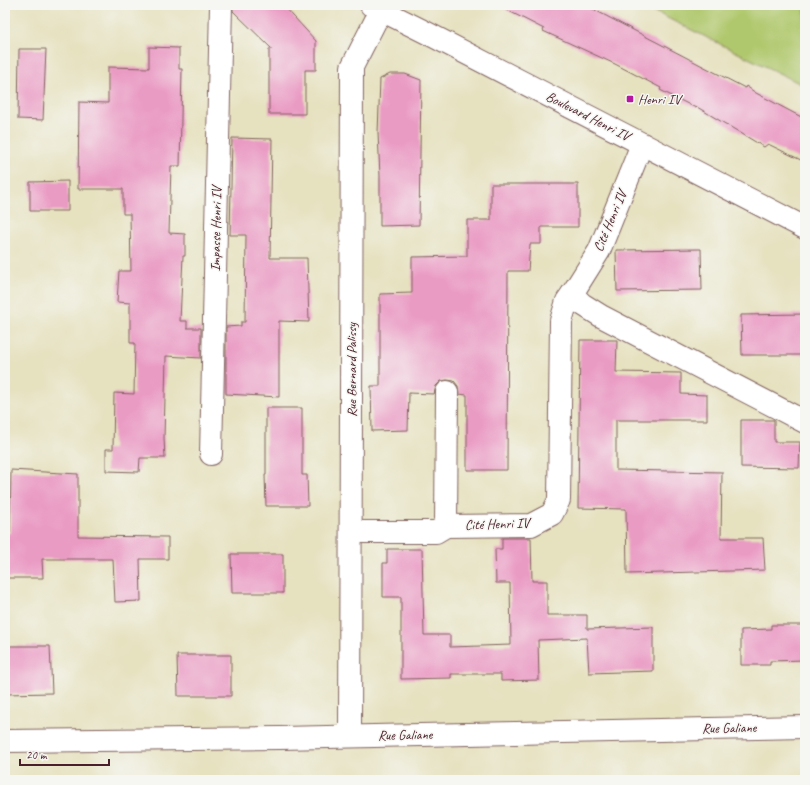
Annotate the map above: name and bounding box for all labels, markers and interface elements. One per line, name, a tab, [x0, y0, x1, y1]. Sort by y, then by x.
street label: Boulevard Henri IV	[543, 88, 635, 146]
place label: Henri IV	[638, 91, 684, 108]
marker: Henri IV	[625, 94, 635, 104]
street label: Impasse Henri IV	[207, 183, 225, 272]
street label: Cité Henri IV	[590, 185, 632, 254]
street label: Rue Bernard Palissy	[343, 322, 360, 417]
street label: Cité Henri IV	[464, 514, 533, 534]
street label: Rue Galiane	[702, 719, 758, 737]
street label: Rue Galiane	[378, 726, 434, 744]
scale bar	[20, 741, 109, 767]
text: 20 m	[26, 747, 48, 763]

